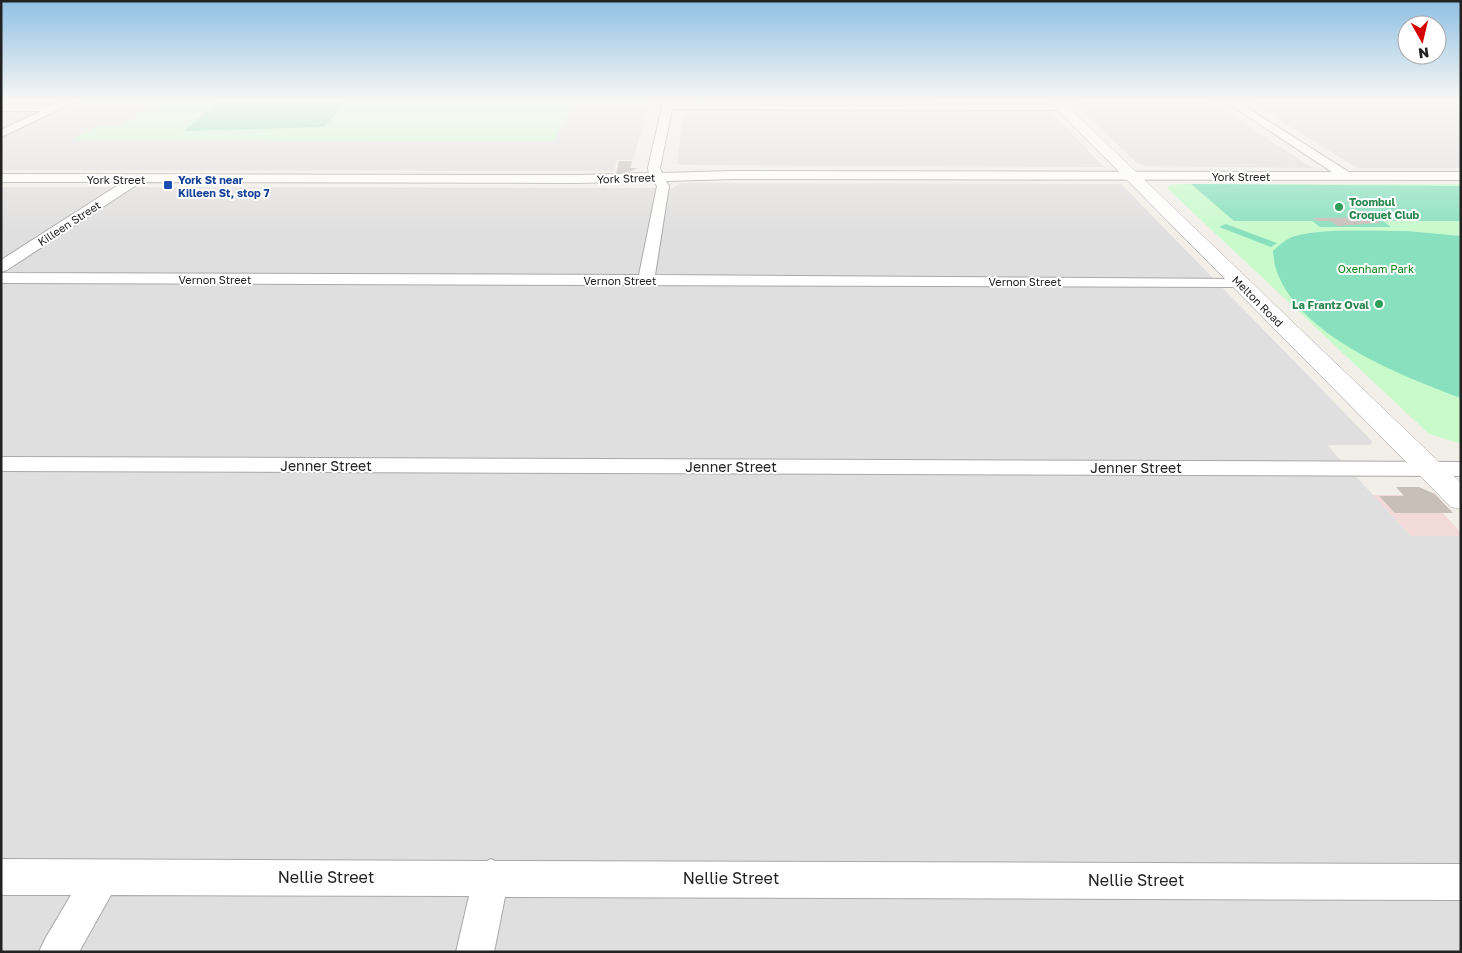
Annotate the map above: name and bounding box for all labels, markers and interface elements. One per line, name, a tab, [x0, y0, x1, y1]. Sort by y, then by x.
north arrow	[1397, 15, 1447, 65]
text: N	[1417, 44, 1430, 63]
street label: York Street	[597, 170, 655, 186]
street label: York Street	[1212, 170, 1270, 183]
street label: York Street	[87, 173, 145, 186]
place label: York St near Killeen St, stop 7	[178, 173, 270, 199]
marker: York St near Killeen St, stop 7	[162, 179, 174, 191]
place label: Toombul Croquet Club	[1349, 195, 1419, 221]
street label: Killeen Street	[35, 198, 103, 248]
marker: Toombul Croquet Club	[1333, 201, 1345, 213]
park label: Oxenham Park	[1338, 262, 1414, 275]
street label: Vernon Street	[179, 273, 251, 286]
street label: Melton Road	[1230, 273, 1286, 329]
street label: Vernon Street	[584, 274, 656, 287]
street label: Vernon Street	[989, 275, 1061, 288]
place label: La Frantz Oval	[1292, 298, 1369, 311]
marker: La Frantz Oval	[1373, 298, 1385, 310]
street label: Jenner Street	[280, 457, 372, 474]
street label: Jenner Street	[685, 458, 777, 475]
street label: Jenner Street	[1090, 459, 1182, 476]
street label: Nellie Street	[278, 867, 374, 887]
street label: Nellie Street	[683, 868, 779, 888]
street label: Nellie Street	[1088, 870, 1184, 890]

